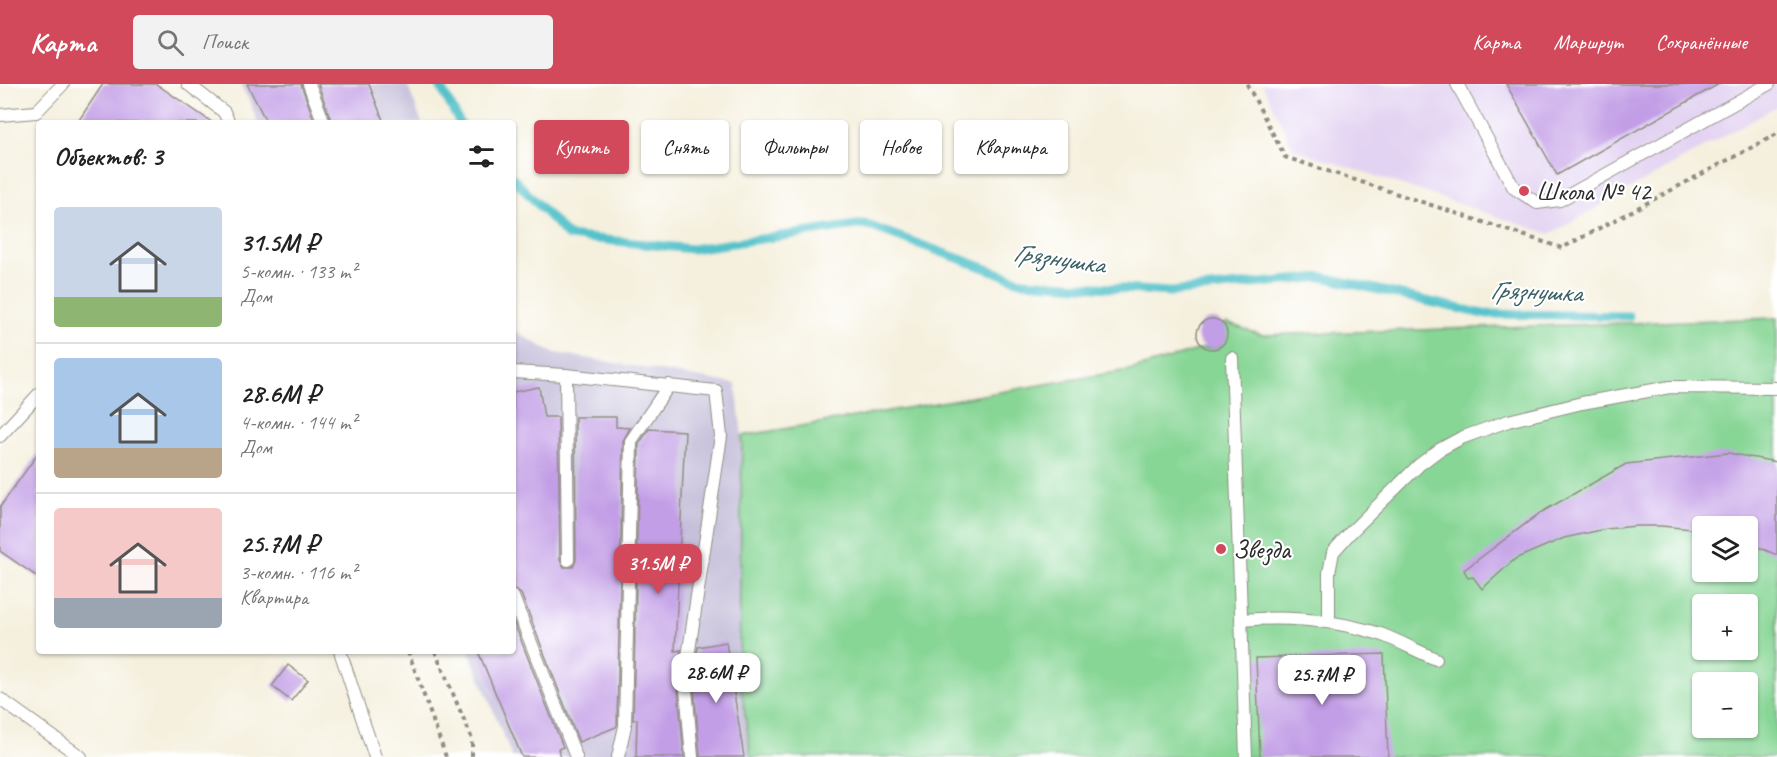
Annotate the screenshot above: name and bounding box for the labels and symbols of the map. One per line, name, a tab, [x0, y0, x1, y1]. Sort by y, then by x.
place label: Школа № 42	[1536, 175, 1653, 208]
marker: Школа № 42	[1517, 184, 1531, 198]
water label: Грязнушка	[1011, 235, 1110, 282]
water label: Грязнушка	[1490, 272, 1585, 310]
place label: Звезда	[1233, 533, 1292, 566]
marker: Звезда	[1214, 542, 1228, 556]
pin: 31.5M ₽	[603, 544, 713, 595]
pin: 28.6M ₽	[661, 653, 771, 704]
pin: 25.7M ₽	[1267, 655, 1377, 706]

